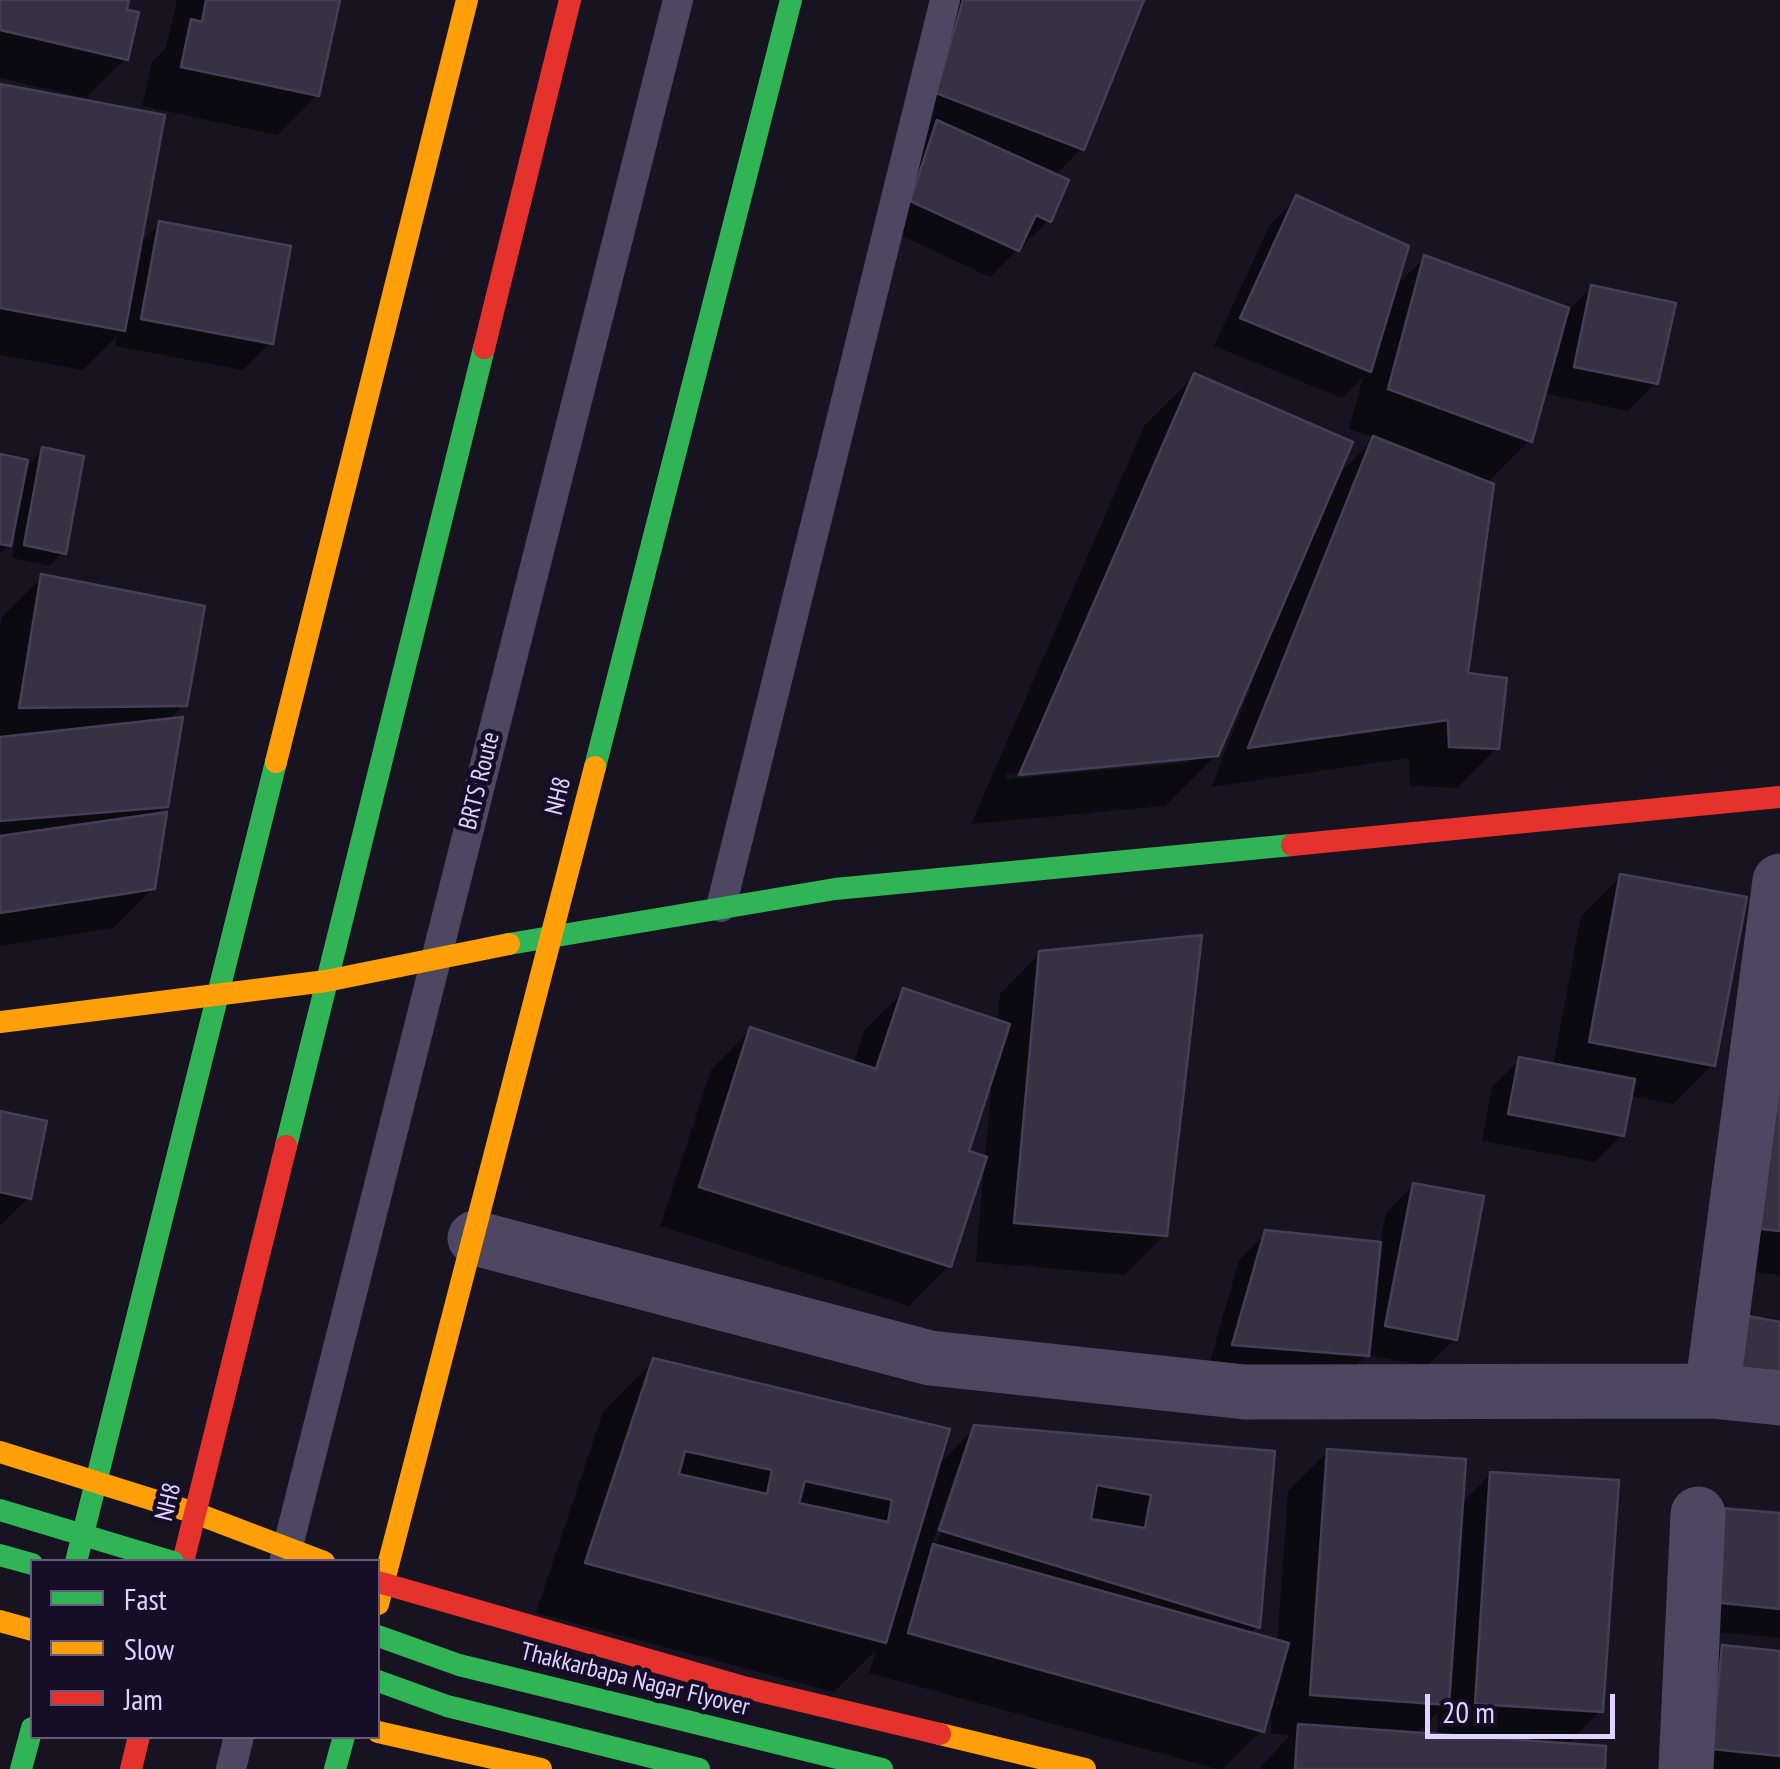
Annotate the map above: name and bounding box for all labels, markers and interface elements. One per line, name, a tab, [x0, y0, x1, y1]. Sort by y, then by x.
street label: BRTS Route	[453, 729, 507, 833]
street label: NH8	[540, 774, 578, 818]
street label: NH8	[150, 1480, 188, 1524]
legend	[30, 1559, 380, 1739]
text: Fast	[124, 1579, 167, 1618]
text: Slow	[124, 1629, 174, 1668]
street label: Thakkarbapa Nagar Flyover	[517, 1637, 753, 1723]
scale bar	[1430, 1674, 1620, 1736]
text: Jam	[124, 1679, 163, 1718]
text: 20 m	[1442, 1692, 1495, 1731]

